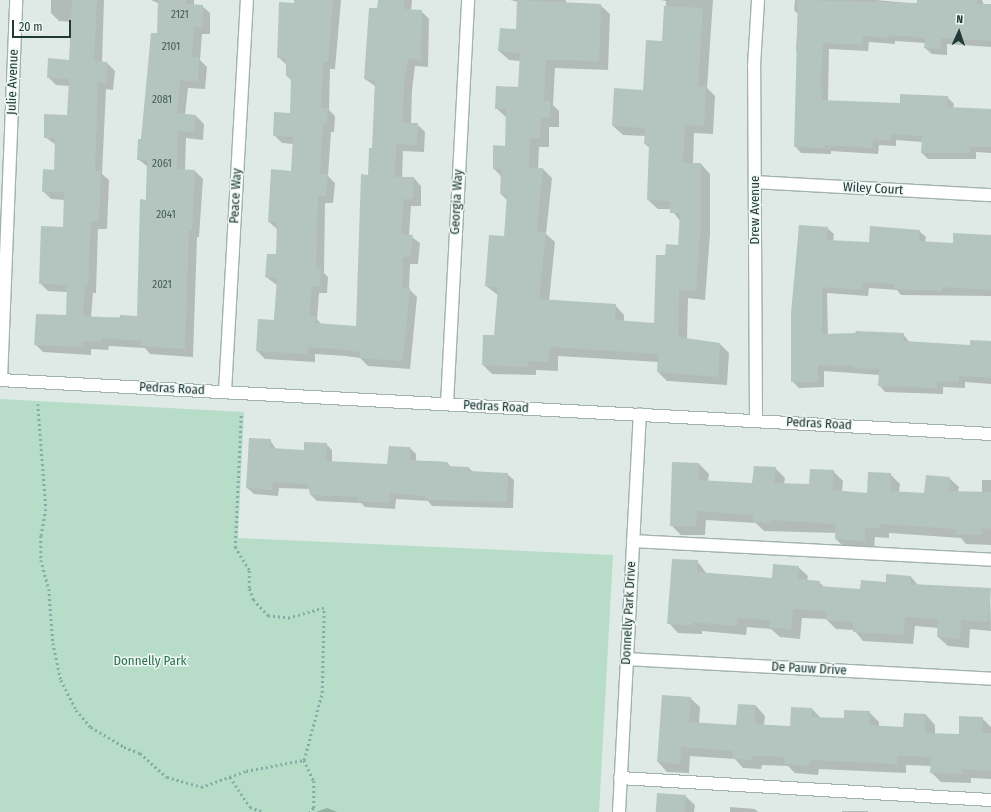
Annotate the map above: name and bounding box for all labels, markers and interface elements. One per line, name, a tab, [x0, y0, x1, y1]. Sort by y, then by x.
house number: 2121	[171, 8, 189, 22]
scale bar	[14, 12, 73, 38]
north arrow	[939, 12, 979, 52]
text: N	[956, 13, 963, 26]
text: 20 m	[19, 20, 43, 34]
house number: 2101	[162, 40, 180, 54]
street label: Julie Avenue	[4, 49, 22, 115]
house number: 2081	[152, 93, 172, 107]
house number: 2061	[152, 157, 172, 171]
street label: Peace Way	[227, 168, 245, 224]
street label: Georgia Way	[448, 169, 466, 235]
street label: Drew Avenue	[747, 176, 763, 244]
street label: Wiley Court	[842, 180, 904, 198]
house number: 2041	[156, 208, 176, 222]
house number: 2021	[152, 278, 172, 292]
street label: Pedras Road	[139, 379, 205, 399]
street label: Pedras Road	[463, 397, 529, 417]
street label: Pedras Road	[786, 414, 852, 434]
street label: Donnelly Park Drive	[618, 561, 640, 665]
park label: Donnelly Park	[113, 653, 187, 669]
street label: De Pauw Drive	[771, 659, 847, 679]

